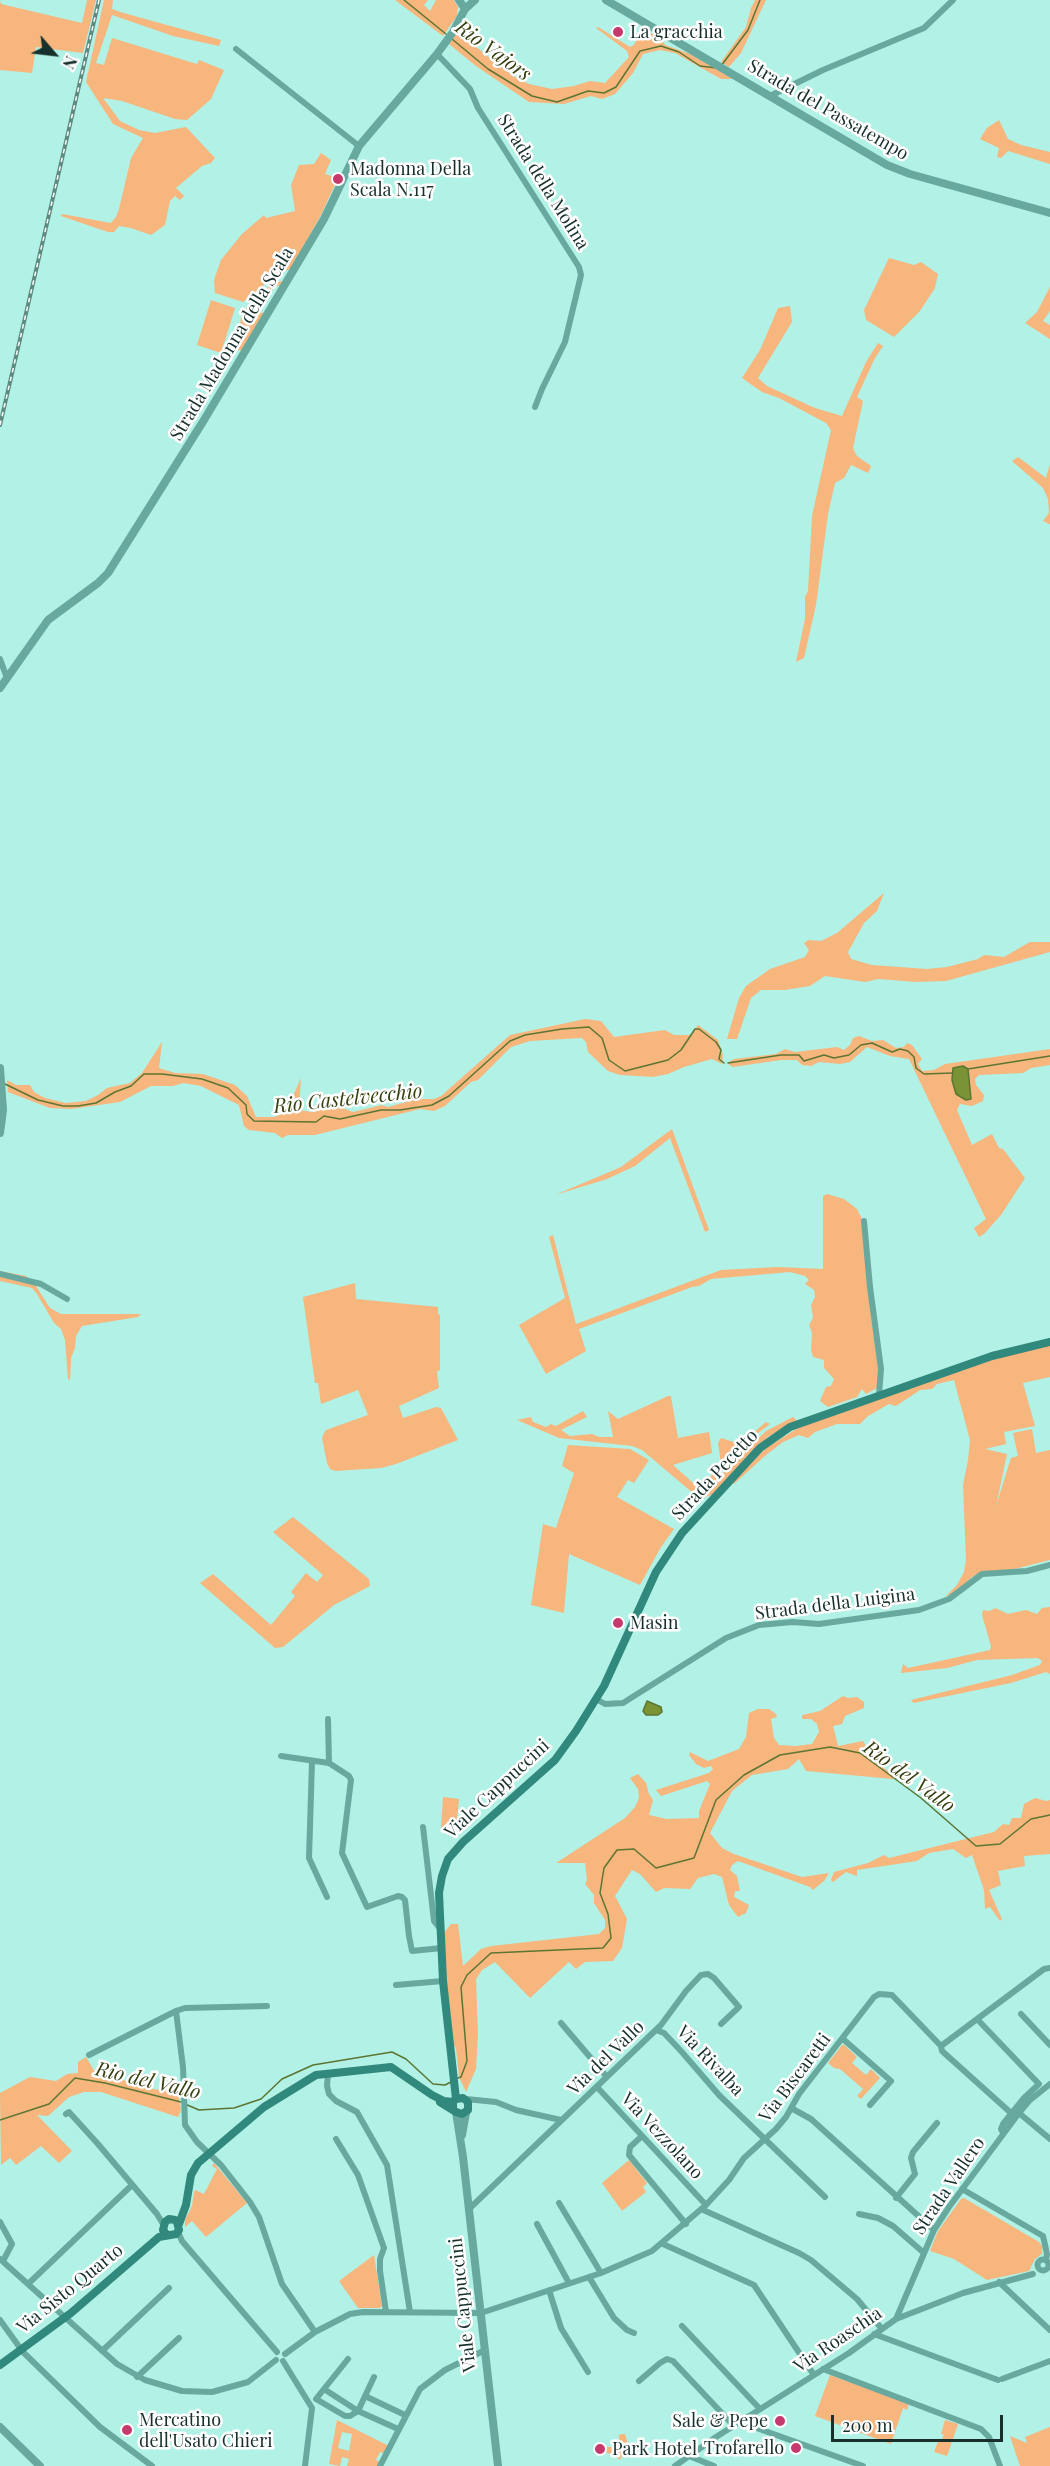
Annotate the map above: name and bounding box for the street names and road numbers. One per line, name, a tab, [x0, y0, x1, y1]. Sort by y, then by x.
street label: Strada del Passatempo	[744, 55, 912, 165]
street label: Strada della Molina	[493, 110, 593, 254]
street label: Strada Madonna della Scala	[166, 243, 298, 445]
street label: Strada Pecetto	[667, 1425, 763, 1525]
street label: Strada della Luigina	[754, 1583, 916, 1625]
street label: Viale Cappuccini	[440, 1735, 554, 1843]
street label: Via del Vallo	[563, 2016, 649, 2100]
street label: Via Rivalba	[672, 2021, 748, 2101]
street label: Via Biscaretti	[755, 2029, 835, 2127]
street label: Via Vezzolano	[616, 2088, 708, 2184]
street label: Strada Vallero	[908, 2133, 990, 2239]
street label: Viale Cappuccini	[445, 2237, 481, 2373]
street label: Via Sisto Quarto	[13, 2240, 127, 2338]
street label: Via Roaschia	[790, 2303, 886, 2377]

